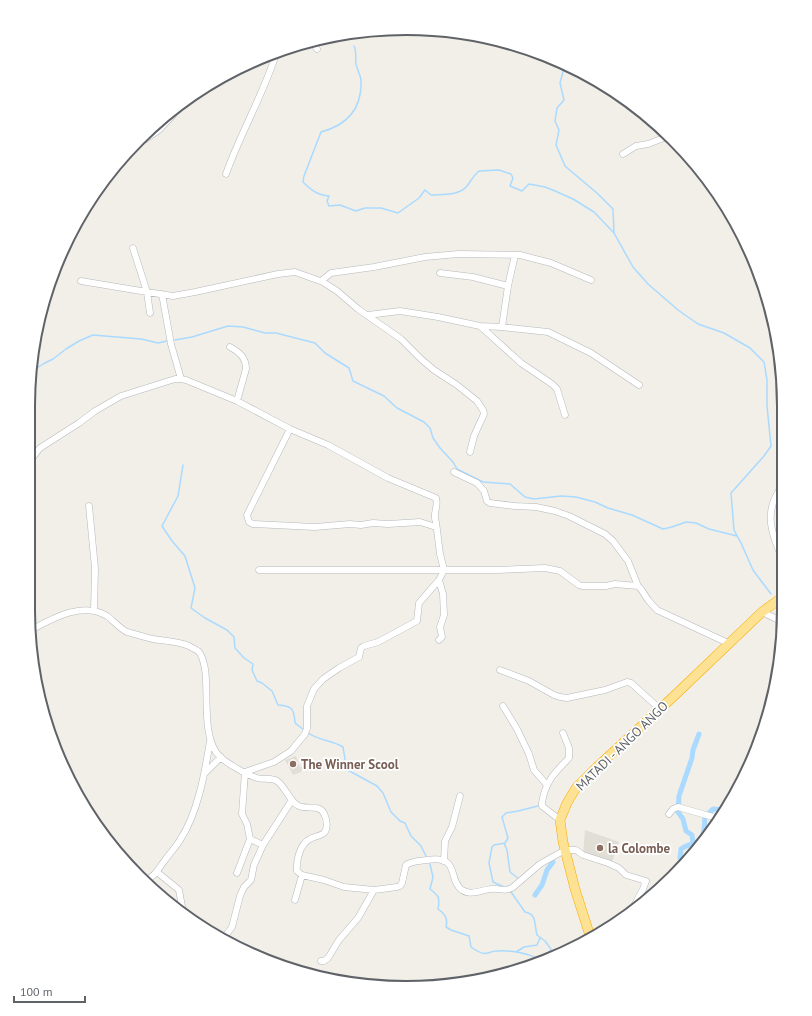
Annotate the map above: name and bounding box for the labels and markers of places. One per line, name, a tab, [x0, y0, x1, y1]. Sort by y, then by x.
place label: The Winner Scool	[301, 756, 399, 773]
marker: The Winner Scool	[288, 759, 298, 769]
place label: la Colombe	[608, 840, 670, 857]
marker: la Colombe	[595, 843, 605, 853]

